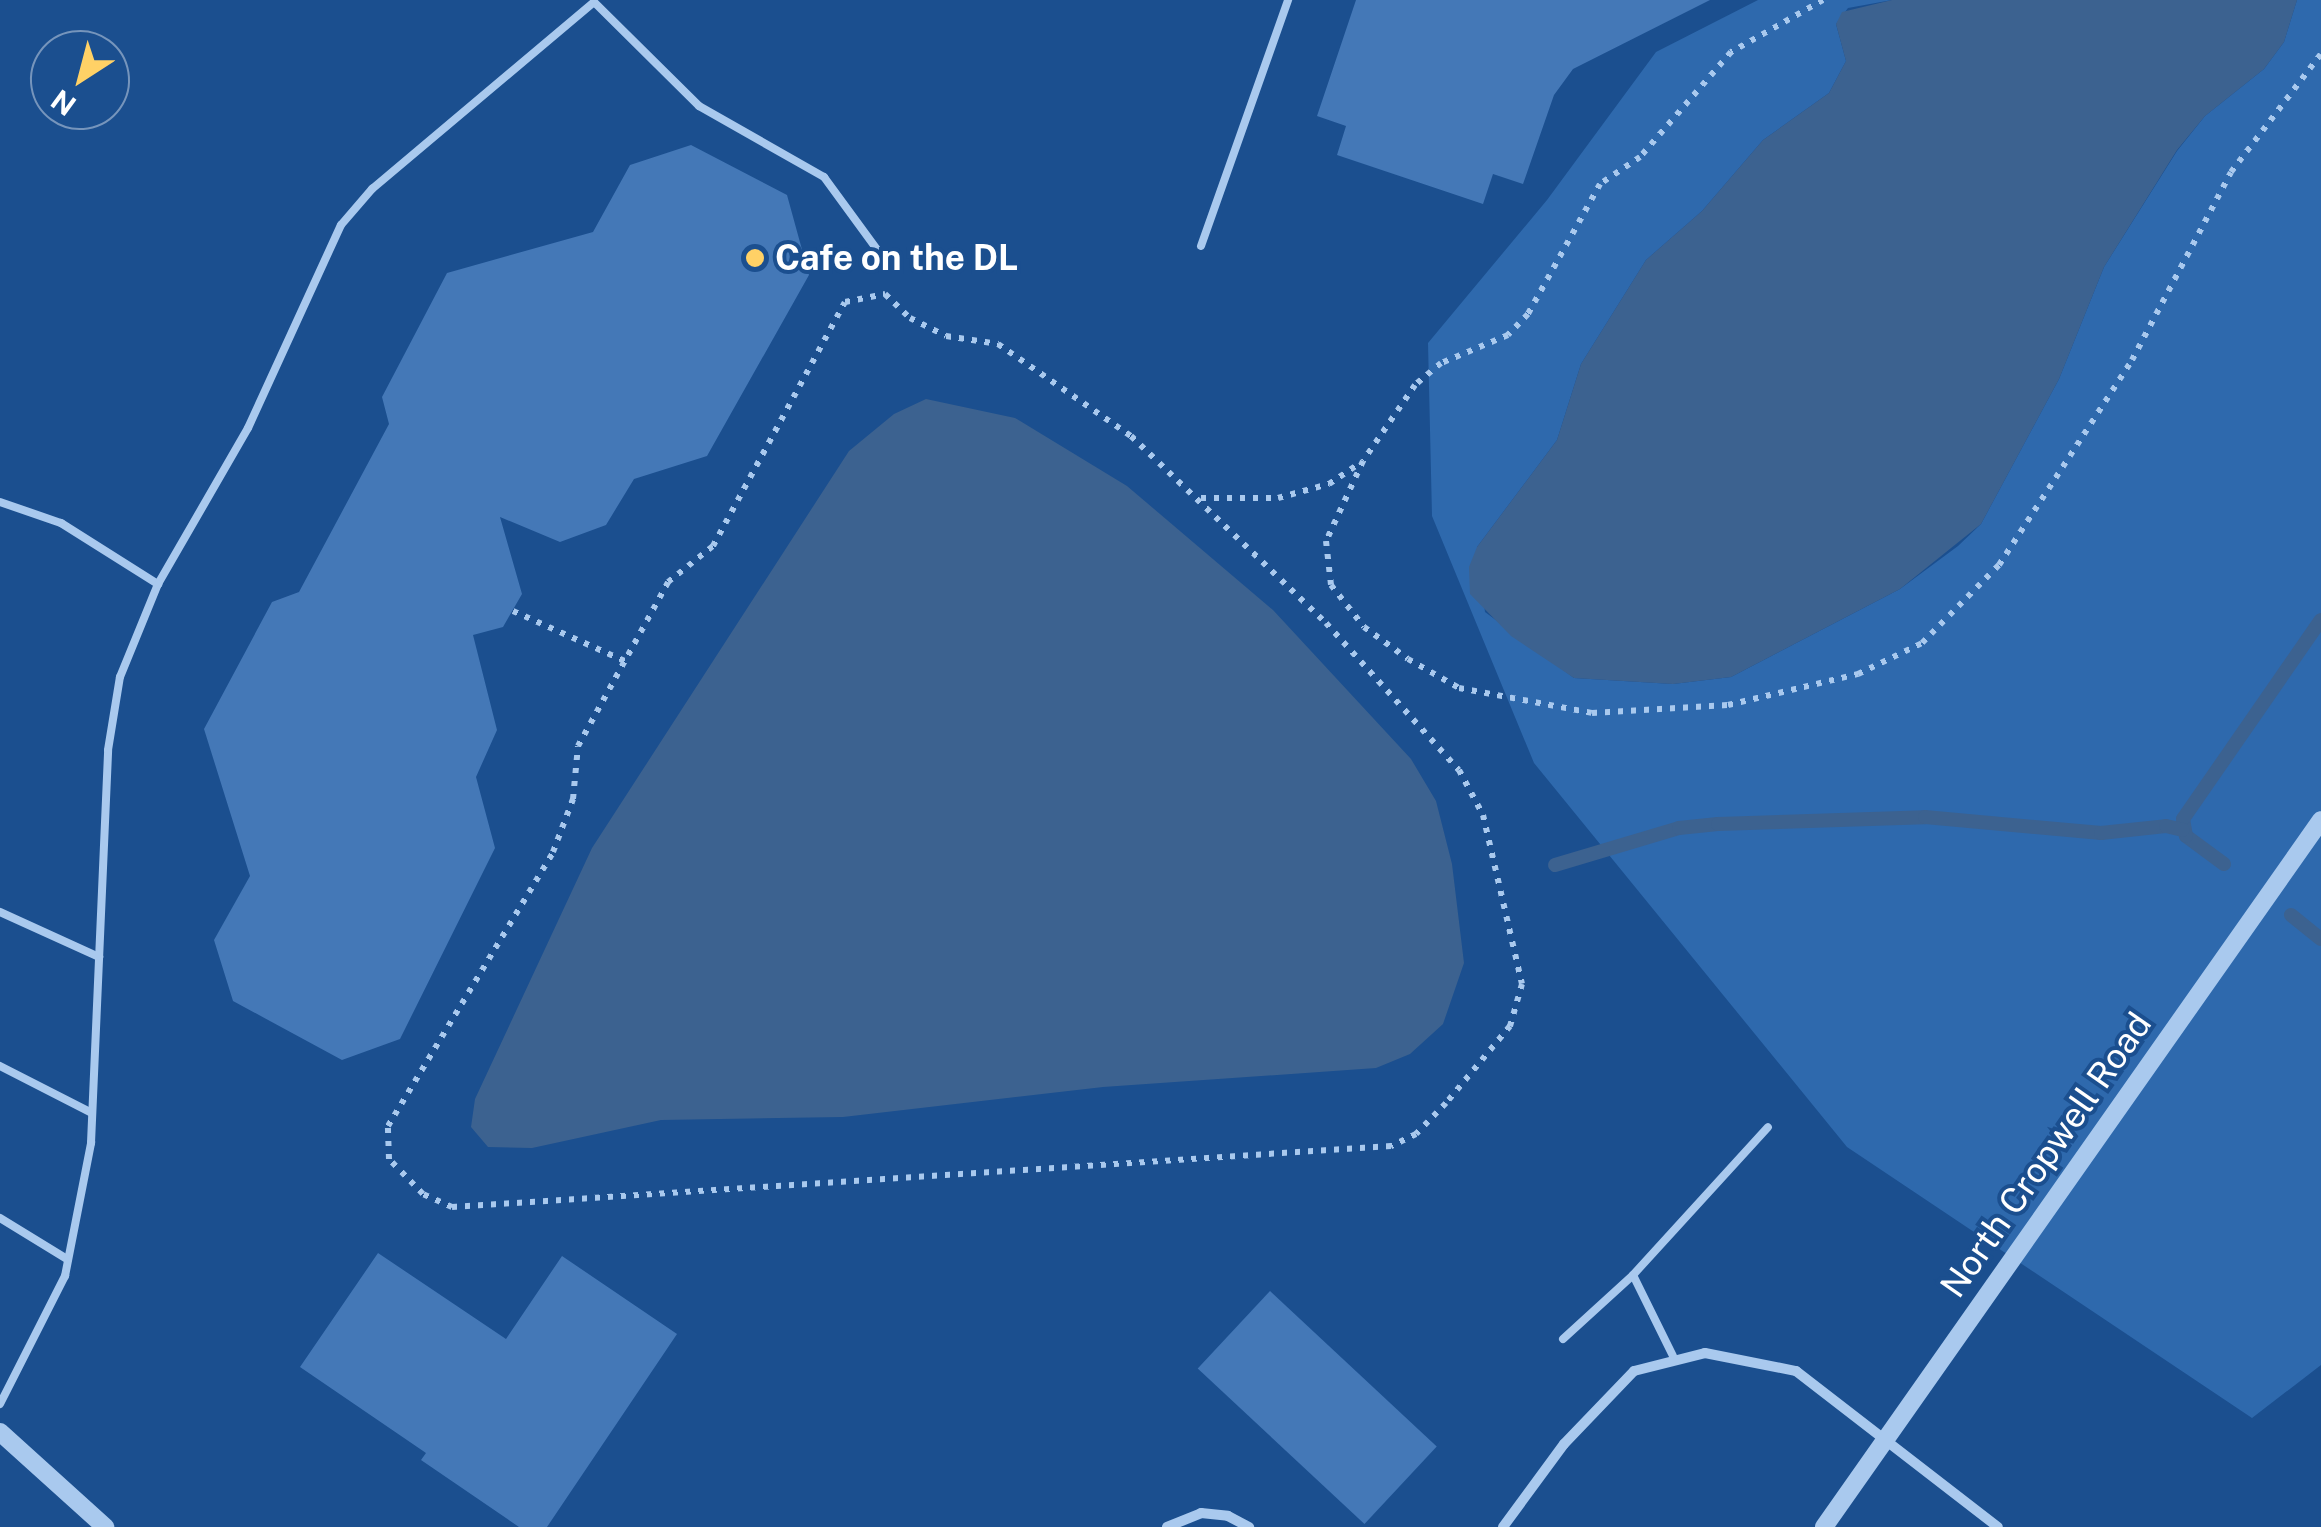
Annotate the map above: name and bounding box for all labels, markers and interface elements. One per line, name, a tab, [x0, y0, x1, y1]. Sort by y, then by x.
north arrow	[30, 30, 130, 130]
text: N	[45, 83, 82, 123]
place label: Cafe on the DL	[775, 237, 1019, 279]
marker: Cafe on the DL	[744, 247, 766, 269]
street label: North Cropwell Road	[1932, 1004, 2160, 1306]

